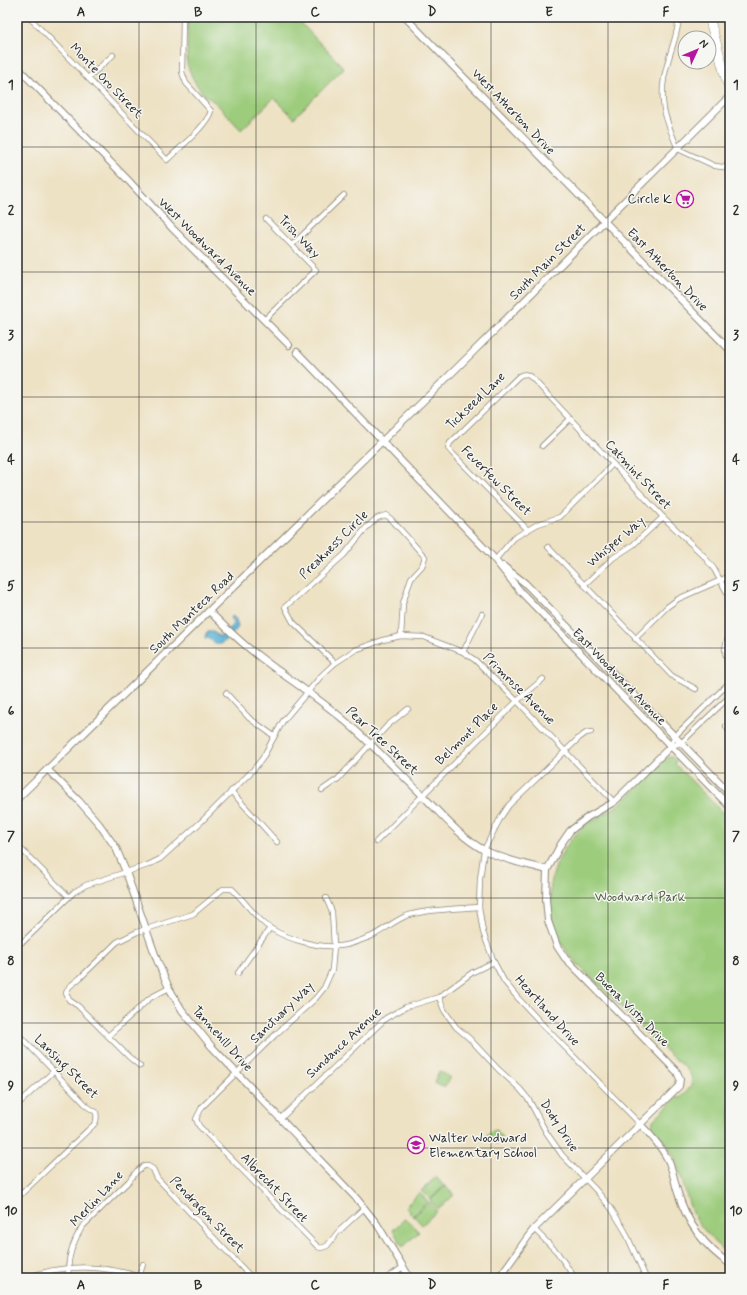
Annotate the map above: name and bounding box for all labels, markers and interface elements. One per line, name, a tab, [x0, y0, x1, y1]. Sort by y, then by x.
text: A	[77, 4, 85, 21]
text: B	[194, 4, 203, 21]
text: C	[310, 4, 320, 21]
text: D	[428, 4, 437, 21]
text: E	[545, 4, 553, 21]
text: F	[663, 4, 670, 21]
north arrow	[677, 30, 717, 70]
text: N	[696, 36, 711, 51]
street label: Monte Oro Street	[66, 40, 147, 123]
street label: West Atherton Drive	[468, 65, 559, 159]
text: 1	[8, 77, 14, 94]
text: 1	[733, 77, 739, 94]
supermarket icon: Circle K	[675, 189, 695, 209]
place label: Circle K	[628, 191, 672, 208]
street label: West Woodward Avenue	[154, 194, 260, 300]
text: 2	[8, 202, 15, 219]
text: 2	[733, 202, 740, 219]
street label: Trish Way	[274, 212, 324, 262]
street label: South Main Street	[506, 220, 590, 304]
street label: East Atherton Drive	[623, 225, 711, 315]
text: 3	[8, 327, 14, 344]
text: 3	[733, 327, 739, 344]
street label: Tickseed Lane	[443, 368, 509, 434]
street label: Catmint Street	[601, 436, 675, 514]
street label: Feverfew Street	[457, 442, 535, 520]
text: 4	[7, 452, 15, 469]
text: 4	[732, 452, 740, 469]
street label: Preakness Circle	[296, 507, 372, 583]
street label: Whisper Way	[583, 513, 649, 571]
street label: South Manteca Road	[146, 568, 238, 658]
text: 5	[7, 578, 15, 595]
text: 5	[732, 578, 740, 595]
street label: East Woodward Avenue	[568, 625, 670, 729]
street label: Primrose Avenue	[479, 649, 559, 729]
street label: Belmont Place	[432, 699, 502, 769]
text: 6	[8, 703, 15, 720]
street label: Pear Tree Street	[342, 703, 422, 779]
text: 6	[733, 703, 740, 720]
text: 7	[7, 828, 15, 845]
text: 7	[732, 828, 740, 845]
park label: Woodward Park	[595, 889, 686, 906]
text: 8	[7, 953, 15, 970]
text: 8	[732, 953, 740, 970]
street label: Buena Vista Drive	[591, 969, 673, 1051]
street label: Heartland Drive	[511, 972, 583, 1050]
street label: Sanctuary Way	[247, 978, 317, 1048]
street label: Tannehill Drive	[188, 1003, 256, 1076]
street label: Sundance Avenue	[303, 1004, 385, 1082]
street label: Lansing Street	[29, 1031, 102, 1104]
text: 9	[8, 1078, 15, 1095]
text: 9	[733, 1078, 740, 1095]
street label: Dody Drive	[536, 1097, 582, 1156]
place label: Walter Woodward Elementary School	[429, 1130, 537, 1162]
school or university icon: Walter Woodward Elementary School	[406, 1135, 426, 1155]
street label: Albrecht Street	[237, 1150, 312, 1226]
street label: Merlin Lane	[67, 1167, 127, 1231]
street label: Pendragon Street	[165, 1173, 248, 1259]
text: 10	[4, 1203, 18, 1220]
text: 10	[729, 1203, 743, 1220]
text: A	[77, 1277, 85, 1294]
text: B	[194, 1277, 203, 1294]
text: C	[310, 1277, 320, 1294]
text: D	[428, 1277, 437, 1294]
text: E	[545, 1277, 553, 1294]
text: F	[663, 1277, 670, 1294]

